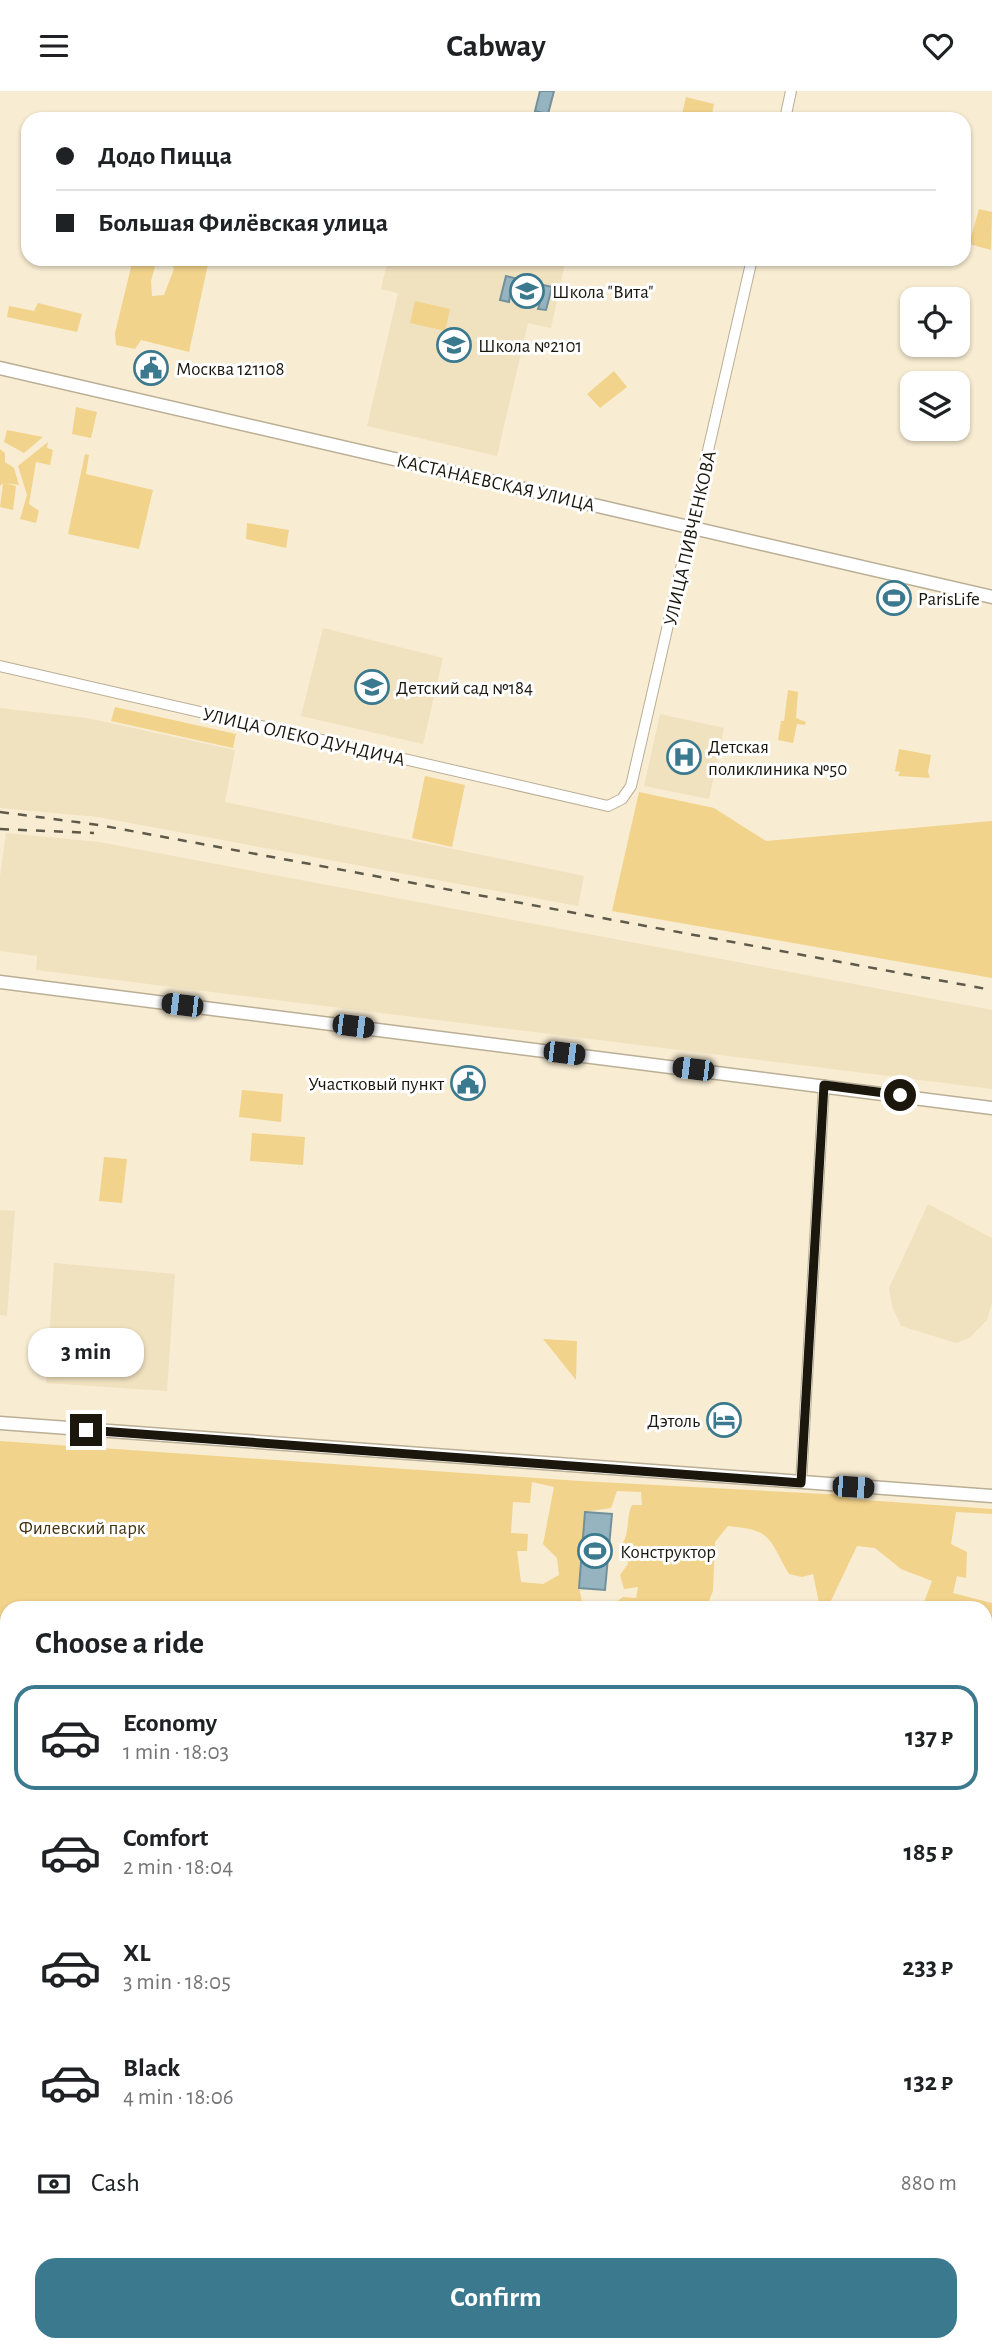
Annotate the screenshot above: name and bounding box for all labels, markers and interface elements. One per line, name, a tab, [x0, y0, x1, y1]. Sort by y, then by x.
icon: menu	[35, 27, 73, 65]
icon: heart	[919, 27, 957, 65]
text: Cabway	[446, 30, 546, 62]
text: Додо Пицца	[98, 143, 232, 169]
text: Большая Филёвская улица	[98, 210, 388, 236]
school or university icon: Школа "Вита"	[508, 272, 546, 310]
place label: Школа "Вита"	[552, 283, 654, 302]
map controls	[900, 287, 970, 441]
button: locate	[900, 287, 970, 357]
school or university icon: Школа №2101	[435, 326, 473, 364]
place label: Школа №2101	[478, 337, 582, 356]
public building icon: Москва 121108	[132, 349, 170, 387]
place label: Москва 121108	[176, 360, 285, 379]
button: layers	[900, 371, 970, 441]
street label: УЛИЦА ПИВЧЕНКОВА	[661, 449, 720, 628]
street label: КАСТАНАЕВСКАЯ УЛИЦА	[395, 451, 597, 516]
sports icon: ParisLife	[875, 579, 913, 617]
place label: ParisLife	[918, 590, 980, 609]
school or university icon: Детский сад №184	[353, 668, 391, 706]
place label: Детский сад №184	[396, 679, 533, 698]
street label: УЛИЦА ОЛЕКО ДУНДИЧА	[201, 705, 407, 770]
hospital icon: Детская поликлиника №50	[665, 738, 703, 776]
place label: Детская поликлиника №50	[708, 738, 847, 779]
car	[160, 992, 205, 1018]
car	[331, 1013, 376, 1039]
car	[542, 1040, 587, 1066]
car	[671, 1056, 716, 1082]
public building icon: Участковый пункт	[449, 1064, 487, 1102]
place label: Участковый пункт	[308, 1075, 444, 1094]
route start	[884, 1079, 916, 1111]
callout: 3 min	[28, 1329, 144, 1377]
text: 3 min	[61, 1341, 111, 1364]
hotel icon: Дэтоль	[705, 1401, 743, 1439]
place label: Дэтоль	[647, 1412, 700, 1431]
route end	[70, 1414, 102, 1446]
car	[832, 1475, 875, 1499]
park label: Филевский парк	[19, 1519, 146, 1538]
sports icon: Конструктор	[576, 1532, 614, 1570]
place label: Конструктор	[620, 1543, 716, 1562]
text: Choose a ride	[35, 1627, 204, 1659]
icon: car	[39, 1706, 102, 1769]
text: Economy	[123, 1710, 217, 1736]
text: 137 ₽	[905, 1724, 953, 1750]
text: 1 min · 18:03	[123, 1741, 229, 1764]
icon: car	[39, 1821, 102, 1884]
text: Comfort	[123, 1825, 208, 1851]
text: 185 ₽	[903, 1839, 953, 1865]
text: 2 min · 18:04	[123, 1856, 233, 1879]
icon: car	[39, 1936, 102, 1999]
text: XL	[123, 1940, 150, 1966]
text: 233 ₽	[902, 1954, 953, 1980]
text: 3 min · 18:05	[123, 1971, 231, 1994]
icon: car	[39, 2051, 102, 2114]
text: Black	[123, 2055, 180, 2081]
text: 132 ₽	[904, 2069, 953, 2095]
text: 4 min · 18:06	[123, 2086, 234, 2109]
icon: cash	[35, 2165, 73, 2203]
text: Cash	[91, 2170, 140, 2196]
text: 880 m	[901, 2172, 957, 2195]
button: Confirm	[35, 2258, 957, 2338]

